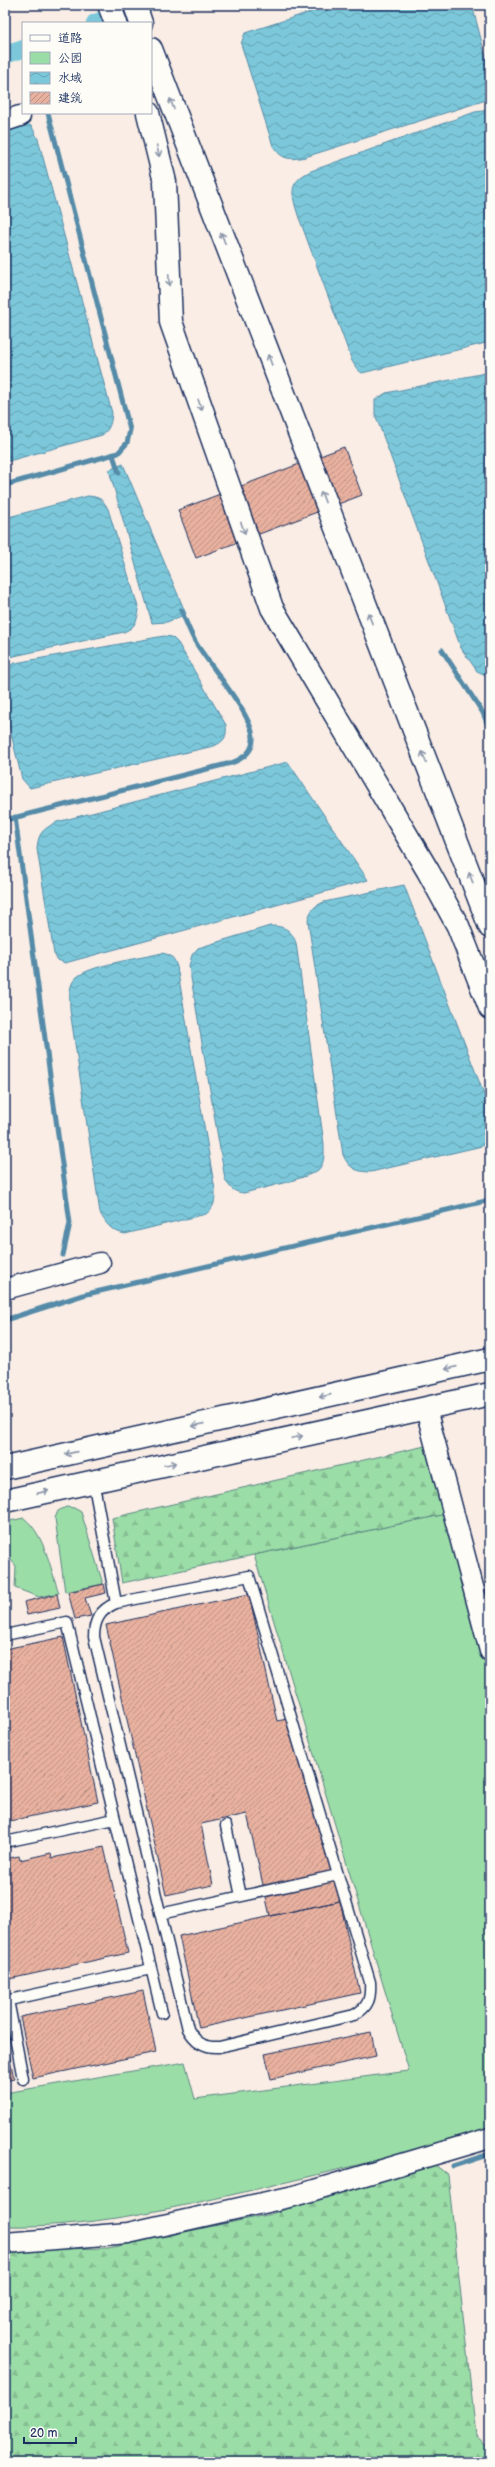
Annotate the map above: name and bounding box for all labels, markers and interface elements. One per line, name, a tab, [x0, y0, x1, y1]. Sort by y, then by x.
legend	[22, 22, 152, 114]
text: 道路	[58, 31, 82, 46]
text: 公园	[58, 51, 82, 66]
text: 水域	[58, 71, 82, 86]
text: 建筑	[58, 91, 82, 106]
one-way arrow	[167, 98, 175, 110]
one-way arrow	[155, 144, 163, 157]
one-way arrow	[219, 233, 227, 245]
one-way arrow	[166, 273, 173, 286]
one-way arrow	[266, 354, 274, 366]
one-way arrow	[196, 399, 204, 411]
one-way arrow	[319, 492, 326, 504]
one-way arrow	[239, 521, 247, 533]
one-way arrow	[366, 613, 373, 625]
one-way arrow	[419, 751, 427, 763]
one-way arrow	[466, 872, 474, 884]
one-way arrow	[445, 1364, 458, 1372]
one-way arrow	[318, 1393, 331, 1401]
one-way arrow	[192, 1421, 205, 1429]
one-way arrow	[290, 1432, 303, 1440]
one-way arrow	[65, 1450, 78, 1458]
one-way arrow	[163, 1460, 176, 1468]
one-way arrow	[36, 1488, 49, 1496]
scale bar	[24, 2419, 76, 2445]
text: 20 m	[30, 2426, 57, 2441]

